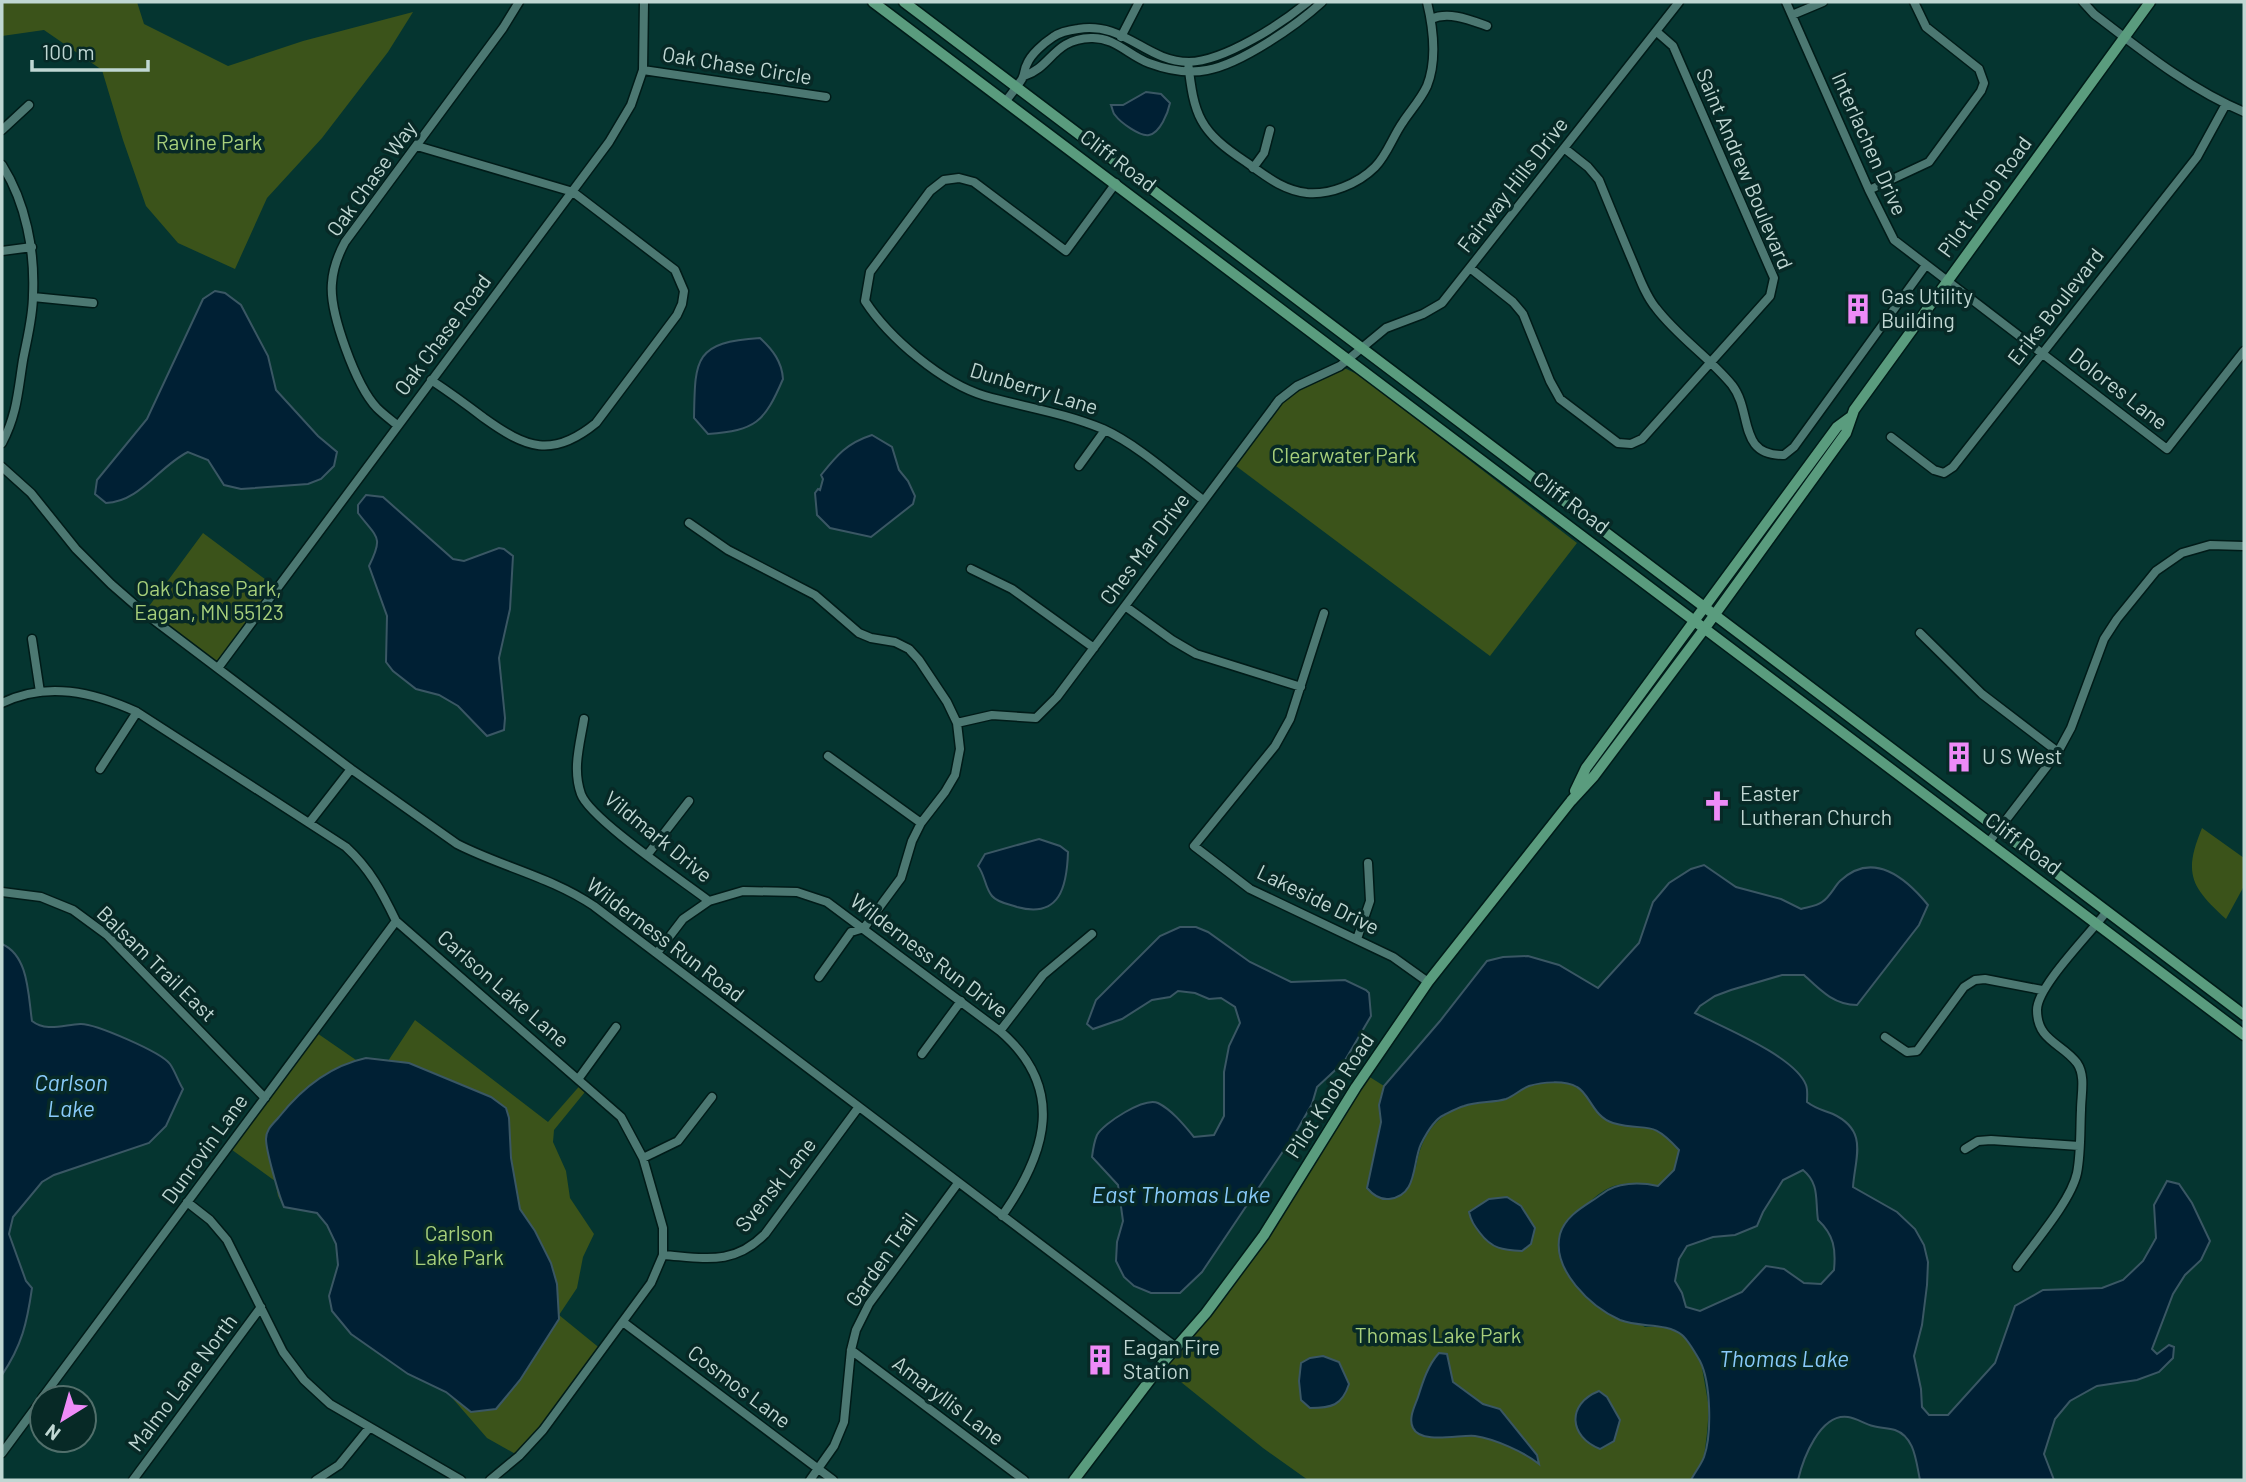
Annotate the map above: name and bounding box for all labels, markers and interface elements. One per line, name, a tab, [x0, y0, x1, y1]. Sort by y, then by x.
scale bar	[32, 28, 147, 72]
text: 100 m	[42, 39, 95, 64]
street label: Oak Chase Circle	[661, 40, 814, 89]
street label: Saint Andrew Boulevard	[1692, 64, 1799, 273]
street label: Interlachen Drive	[1828, 68, 1913, 219]
street label: Fairway Hills Drive	[1451, 111, 1572, 257]
street label: Oak Chase Way	[321, 115, 421, 241]
street label: Cliff Road	[1076, 123, 1162, 196]
park label: Ravine Park	[156, 129, 262, 154]
street label: Pilot Knob Road	[1932, 131, 2036, 261]
street label: Eriks Boulevard	[2001, 243, 2108, 370]
street label: Oak Chase Road	[388, 269, 495, 400]
place label: Gas Utility Building	[1881, 283, 1973, 332]
building icon: Gas Utility Building	[1841, 292, 1875, 326]
street label: Dolores Lane	[2065, 341, 2173, 434]
street label: Dunberry Lane	[967, 356, 1101, 419]
park label: Clearwater Park	[1272, 442, 1416, 467]
street label: Cliff Road	[1529, 465, 1615, 538]
street label: Ches Mar Drive	[1094, 487, 1194, 609]
park label: Oak Chase Park, Eagan, MN 55123	[134, 575, 284, 624]
building icon: U S West	[1942, 740, 1976, 774]
place label: U S West	[1982, 743, 2062, 768]
place label: Easter Lutheran Church	[1740, 780, 1892, 829]
street label: Vildmark Drive	[600, 785, 718, 887]
church icon: Easter Lutheran Church	[1700, 789, 1734, 823]
street label: Cliff Road	[1981, 806, 2067, 879]
street label: Lakeside Drive	[1253, 858, 1384, 939]
street label: Wilderness Run Road	[582, 871, 750, 1006]
street label: Wilderness Run Drive	[846, 887, 1014, 1022]
street label: Balsam Trail East	[92, 900, 222, 1026]
street label: Carlson Lake Lane	[433, 924, 575, 1052]
street label: Pilot Knob Road	[1279, 1028, 1378, 1162]
water label: Carlson Lake	[34, 1068, 108, 1122]
street label: Dunrovin Lane	[156, 1088, 252, 1208]
street label: Svensk Lane	[729, 1132, 820, 1236]
water label: East Thomas Lake	[1091, 1180, 1271, 1208]
street label: Garden Trail	[839, 1208, 922, 1311]
park label: Carlson Lake Park	[414, 1220, 504, 1269]
street label: Malmo Lane North	[122, 1309, 242, 1456]
park label: Thomas Lake Park	[1355, 1322, 1521, 1347]
place label: Eagan Fire Station	[1123, 1334, 1220, 1383]
street label: Cosmos Lane	[684, 1339, 796, 1433]
building icon: Eagan Fire Station	[1083, 1343, 1117, 1377]
water label: Thomas Lake	[1719, 1344, 1849, 1372]
street label: Amaryllis Lane	[888, 1350, 1010, 1450]
north arrow	[28, 1384, 98, 1454]
text: N	[40, 1420, 64, 1446]

